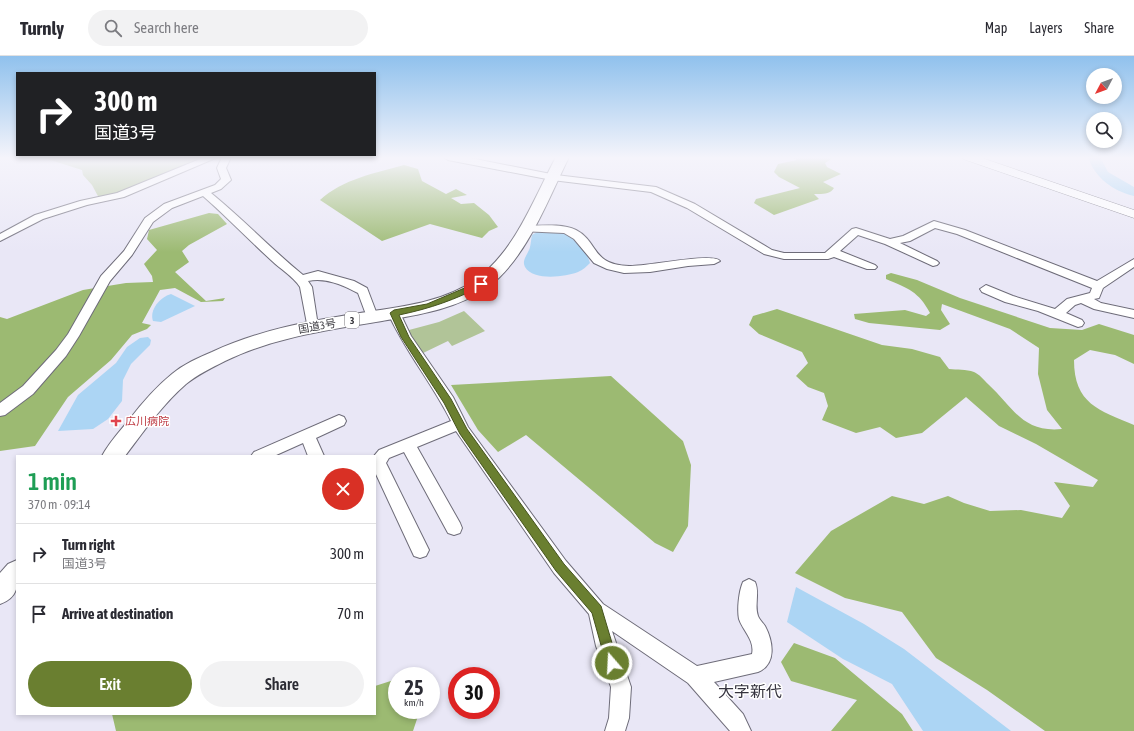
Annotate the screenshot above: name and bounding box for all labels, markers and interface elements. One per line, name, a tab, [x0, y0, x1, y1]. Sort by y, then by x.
search box	[88, 10, 368, 46]
text: Turnly	[20, 17, 64, 39]
icon: search	[102, 17, 124, 39]
text: Search here	[134, 19, 199, 36]
text: Map	[985, 20, 1007, 36]
text: Layers	[1029, 20, 1062, 36]
text: Share	[1084, 20, 1114, 36]
north arrow	[1086, 68, 1122, 104]
map controls	[1086, 68, 1122, 148]
text: 300 m	[94, 85, 157, 117]
icon: right	[28, 88, 80, 140]
button: search	[1086, 112, 1122, 148]
text: 国道3号	[94, 122, 156, 143]
pin	[464, 267, 498, 301]
icon: arrive	[470, 273, 492, 295]
road number: 3	[345, 312, 359, 328]
street label: 国道3号	[297, 317, 337, 335]
marker: 広川病院	[110, 415, 122, 427]
place label: 広川病院	[125, 415, 169, 427]
text: 1 min	[28, 468, 77, 495]
button: close	[322, 468, 364, 510]
text: 370 m · 09:14	[28, 497, 91, 512]
text: Turn right	[62, 536, 115, 553]
icon: right	[28, 543, 50, 565]
text: 300 m	[330, 545, 364, 562]
text: 国道3号	[62, 556, 107, 571]
icon: arrive	[28, 603, 50, 625]
text: Arrive at destination	[62, 605, 173, 622]
text: 70 m	[337, 605, 364, 622]
position arrow	[591, 642, 633, 684]
button: Exit	[28, 661, 192, 707]
button: Share	[200, 661, 364, 707]
speed limit sign: 30	[448, 667, 500, 719]
text: 25	[405, 676, 423, 699]
district label: 大字新代	[718, 682, 782, 700]
text: km/h	[404, 697, 424, 708]

